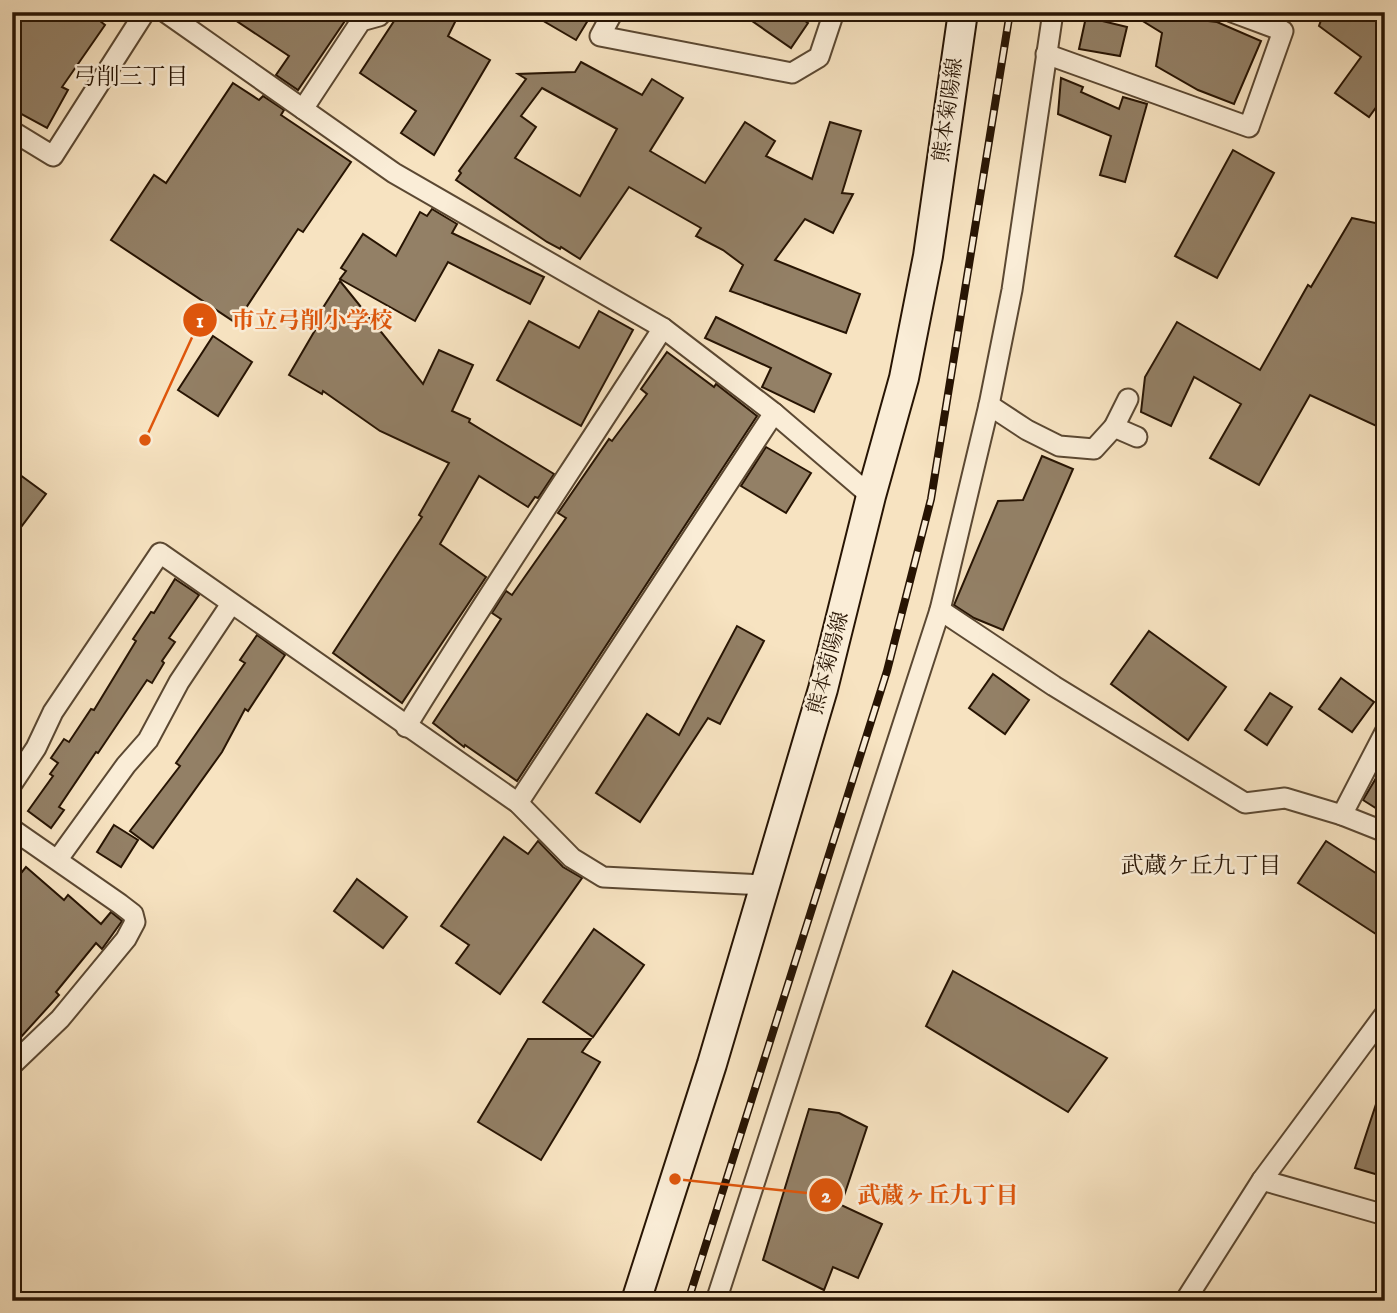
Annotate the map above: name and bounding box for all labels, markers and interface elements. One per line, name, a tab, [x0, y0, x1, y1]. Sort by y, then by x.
street label: 熊本菊陽線	[928, 56, 970, 164]
district label: 弓削三丁目	[74, 63, 189, 92]
callout: 市立弓削小学校	[182, 298, 406, 342]
text: 市立弓削小学校	[232, 307, 393, 336]
text: 1	[196, 308, 204, 335]
street label: 熊本菊陽線	[802, 609, 856, 717]
district label: 武蔵ケ丘九丁目	[1121, 852, 1282, 881]
callout: 武蔵ヶ丘九丁目	[809, 1173, 1033, 1217]
text: 武蔵ヶ丘九丁目	[858, 1182, 1019, 1211]
text: 2	[821, 1183, 831, 1210]

